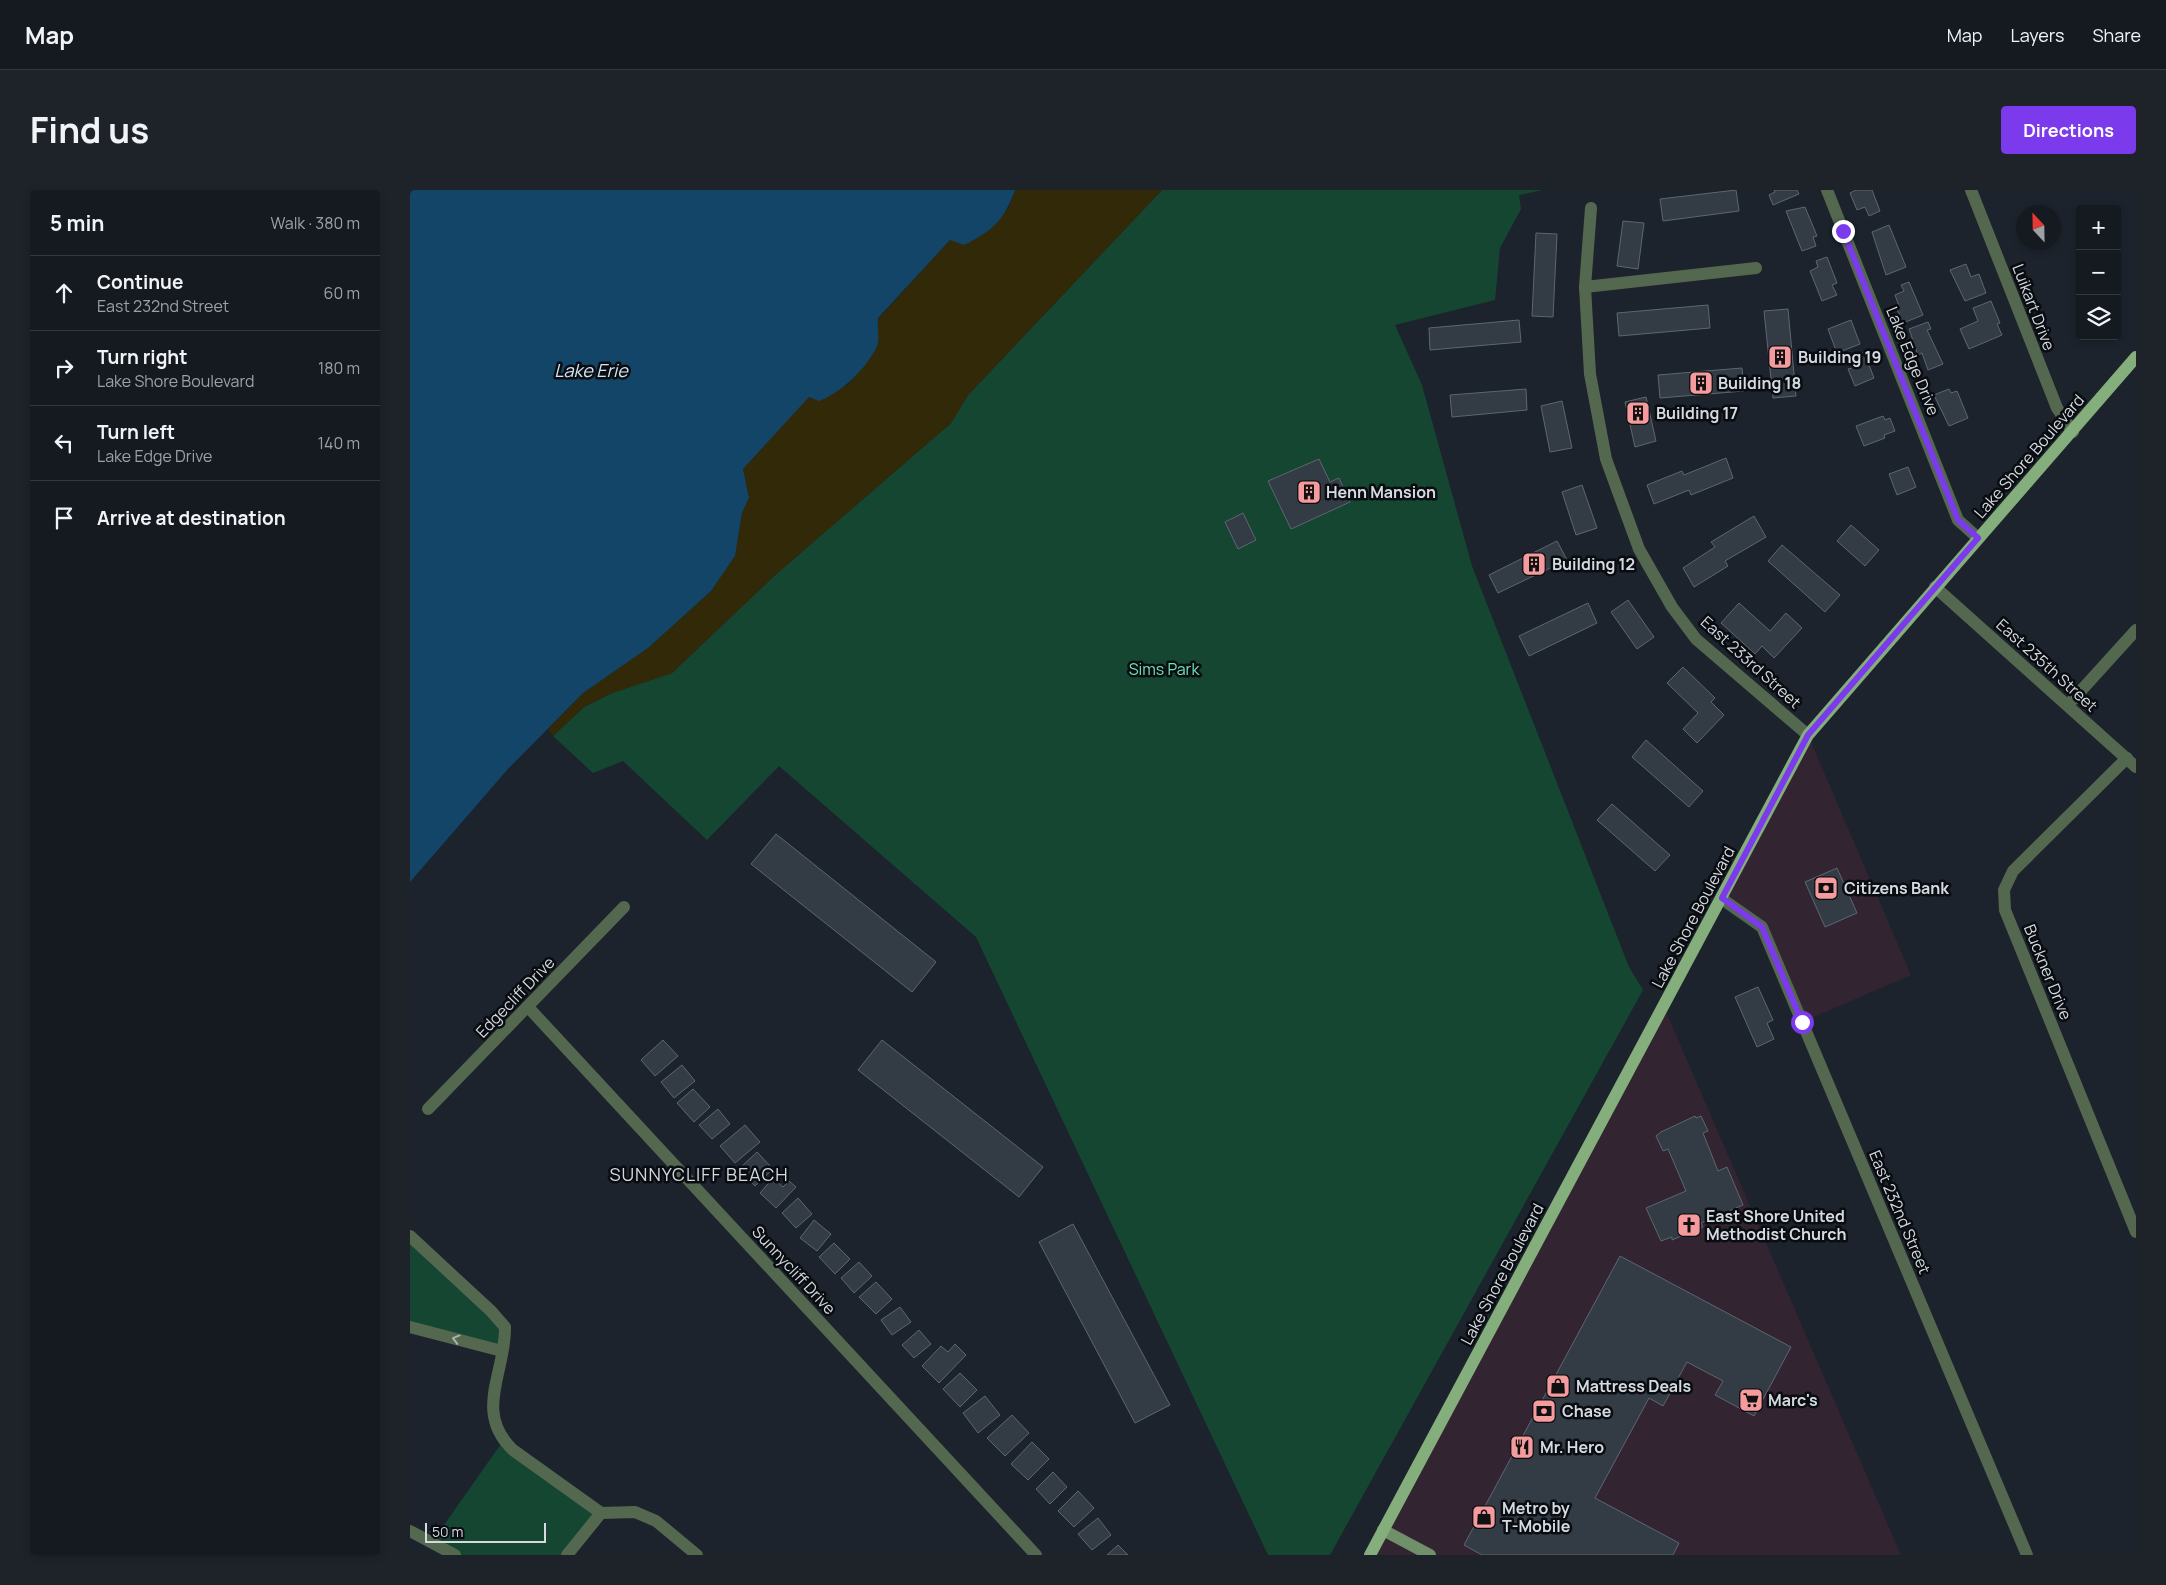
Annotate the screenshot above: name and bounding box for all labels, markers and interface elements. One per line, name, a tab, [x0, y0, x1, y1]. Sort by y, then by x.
text: Map	[25, 18, 74, 51]
text: Map	[1947, 23, 1982, 47]
text: Layers	[2010, 23, 2064, 47]
text: Share	[2092, 23, 2141, 47]
text: Find us	[30, 106, 149, 154]
button: Directions	[2001, 106, 2136, 154]
north arrow	[2016, 205, 2061, 250]
map controls	[2076, 205, 2121, 340]
button: +	[2076, 205, 2121, 250]
text: 5 min	[50, 209, 104, 237]
text: Walk · 380 m	[271, 212, 360, 234]
route end	[1832, 220, 1855, 243]
button: −	[2076, 250, 2121, 295]
street label: Luikart Drive	[2007, 261, 2061, 353]
text: Continue	[97, 269, 183, 295]
icon: ahead	[50, 279, 78, 307]
text: 60 m	[324, 282, 360, 304]
text: East 232nd Street	[97, 295, 229, 317]
button: layers	[2076, 295, 2121, 340]
street label: Lake Edge Drive	[1881, 303, 1945, 419]
text: Turn right	[97, 344, 187, 370]
building icon: Building 19	[1767, 344, 1793, 370]
place label: Building 19	[1798, 346, 1881, 368]
icon: right	[50, 354, 78, 382]
text: 180 m	[318, 357, 360, 379]
water label: Lake Erie	[554, 358, 629, 382]
text: Lake Shore Boulevard	[97, 370, 255, 392]
building icon: Building 18	[1688, 370, 1714, 396]
place label: Building 18	[1718, 372, 1801, 394]
street label: Lake Shore Boulevard	[1969, 389, 2089, 523]
building icon: Building 17	[1625, 400, 1651, 426]
place label: Building 17	[1656, 402, 1738, 424]
text: Turn left	[97, 419, 175, 445]
icon: left	[50, 429, 78, 457]
text: 140 m	[318, 432, 360, 454]
text: Lake Edge Drive	[97, 445, 212, 467]
building icon: Henn Mansion	[1296, 479, 1322, 505]
place label: Henn Mansion	[1326, 481, 1436, 503]
icon: arrive	[50, 504, 78, 532]
text: Arrive at destination	[97, 505, 286, 531]
building icon: Building 12	[1521, 551, 1547, 577]
place label: Building 12	[1552, 553, 1635, 575]
street label: East 233rd Street	[1696, 611, 1806, 713]
street label: East 235th Street	[1992, 614, 2102, 716]
park label: Sims Park	[1129, 658, 1200, 680]
street label: Lake Shore Boulevard	[1646, 842, 1740, 992]
bank icon: Citizens Bank	[1813, 875, 1839, 901]
place label: Citizens Bank	[1844, 877, 1949, 899]
street label: Buckner Drive	[2019, 921, 2077, 1023]
street label: Edgecliff Drive	[471, 952, 559, 1042]
route start	[1791, 1011, 1814, 1034]
street label: East 232nd Street	[1864, 1147, 1936, 1277]
district label: SUNNYCLIFF BEACH	[609, 1162, 789, 1186]
street label: Lake Shore Boulevard	[1455, 1199, 1549, 1349]
place label: East Shore United Methodist Church	[1706, 1205, 1847, 1245]
church icon: East Shore United Methodist Church	[1676, 1212, 1702, 1238]
street label: Sunnycliff Drive	[747, 1221, 841, 1319]
one-way arrow	[451, 1334, 460, 1345]
shop icon: Mattress Deals	[1545, 1373, 1571, 1399]
place label: Mattress Deals	[1576, 1375, 1692, 1397]
supermarket icon: Marc's	[1738, 1387, 1764, 1413]
place label: Marc's	[1768, 1389, 1818, 1411]
bank icon: Chase	[1531, 1398, 1557, 1424]
place label: Chase	[1562, 1400, 1612, 1422]
restaurant icon: Mr. Hero	[1509, 1434, 1535, 1460]
place label: Mr. Hero	[1540, 1436, 1604, 1458]
place label: Metro by T-Mobile	[1502, 1497, 1571, 1537]
shop icon: Metro by T-Mobile	[1471, 1504, 1497, 1530]
scale bar	[425, 1520, 546, 1543]
text: 50 m	[432, 1522, 463, 1541]

